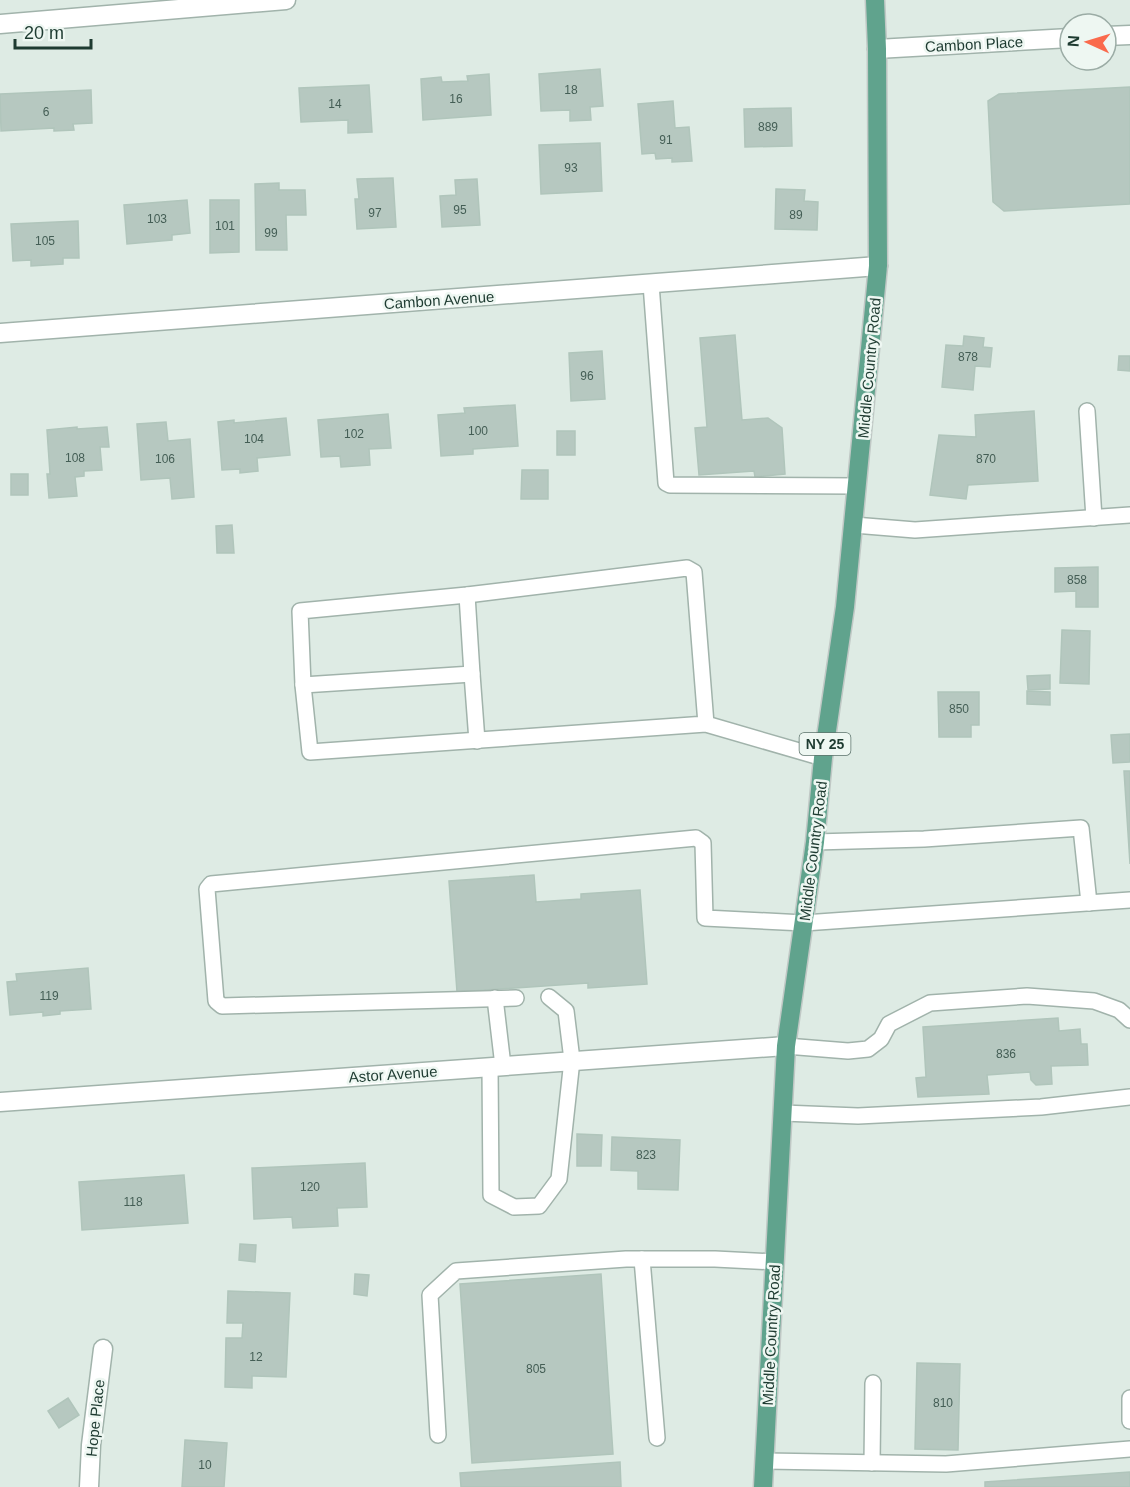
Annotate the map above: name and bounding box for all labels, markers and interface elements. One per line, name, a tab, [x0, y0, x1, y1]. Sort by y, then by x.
scale bar	[15, 12, 92, 50]
north arrow	[1058, 12, 1118, 72]
text: 20 m	[24, 23, 64, 43]
street label: Cambon Place	[924, 33, 1024, 55]
text: N	[1065, 35, 1082, 47]
house number: 18	[564, 83, 578, 97]
house number: 16	[449, 92, 463, 106]
house number: 14	[328, 97, 342, 111]
house number: 6	[43, 105, 50, 119]
house number: 889	[758, 120, 778, 134]
house number: 91	[659, 133, 673, 147]
house number: 93	[564, 161, 578, 175]
house number: 95	[453, 203, 467, 217]
house number: 97	[368, 206, 382, 220]
house number: 89	[789, 208, 803, 222]
house number: 103	[147, 212, 167, 226]
house number: 101	[215, 219, 235, 233]
house number: 99	[264, 226, 278, 240]
house number: 105	[35, 234, 55, 248]
street label: Cambon Avenue	[383, 288, 495, 312]
street label: Middle Country Road	[854, 297, 884, 439]
house number: 878	[958, 350, 978, 364]
house number: 96	[580, 369, 594, 383]
house number: 100	[468, 424, 488, 438]
house number: 102	[344, 427, 364, 441]
house number: 104	[244, 432, 264, 446]
house number: 108	[65, 451, 85, 465]
house number: 106	[155, 452, 175, 466]
house number: 870	[976, 452, 996, 466]
house number: 858	[1067, 573, 1087, 587]
house number: 850	[949, 702, 969, 716]
road number: NY 25	[800, 733, 850, 755]
street label: Middle Country Road	[796, 780, 830, 922]
house number: 119	[39, 989, 59, 1003]
house number: 836	[996, 1047, 1016, 1061]
street label: Astor Avenue	[348, 1062, 438, 1086]
house number: 823	[636, 1148, 656, 1162]
house number: 120	[300, 1180, 320, 1194]
house number: 118	[123, 1195, 143, 1209]
street label: Middle Country Road	[759, 1264, 783, 1406]
house number: 12	[249, 1350, 263, 1364]
house number: 805	[526, 1362, 546, 1376]
street label: Hope Place	[82, 1379, 108, 1457]
house number: 810	[933, 1396, 953, 1410]
house number: 10	[198, 1458, 212, 1472]

